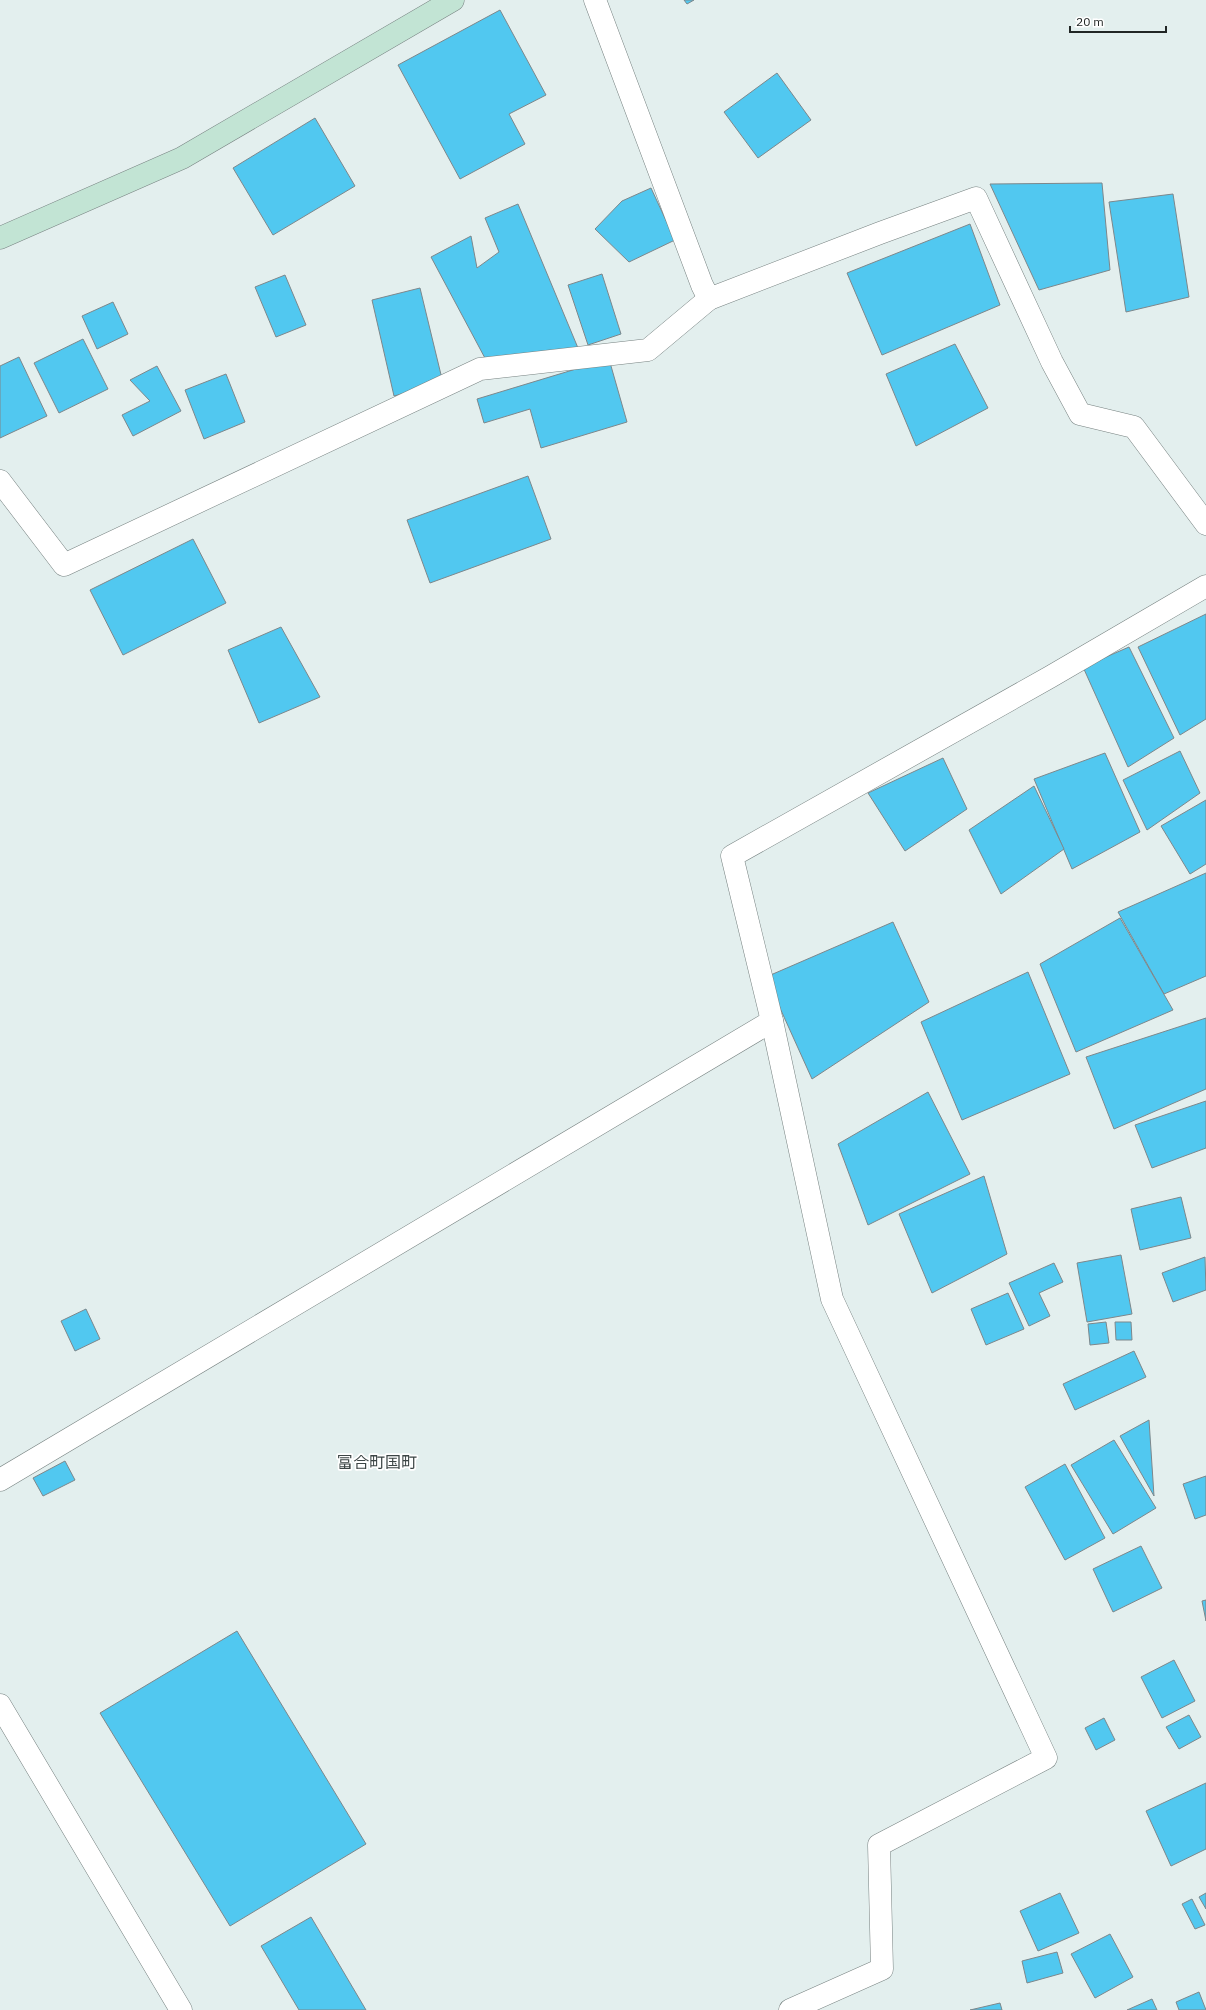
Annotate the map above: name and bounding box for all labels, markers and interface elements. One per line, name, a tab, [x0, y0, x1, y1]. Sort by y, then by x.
scale bar	[1070, 8, 1166, 34]
text: 20 m	[1076, 14, 1104, 29]
district label: 富合町国町	[337, 1452, 417, 1472]

